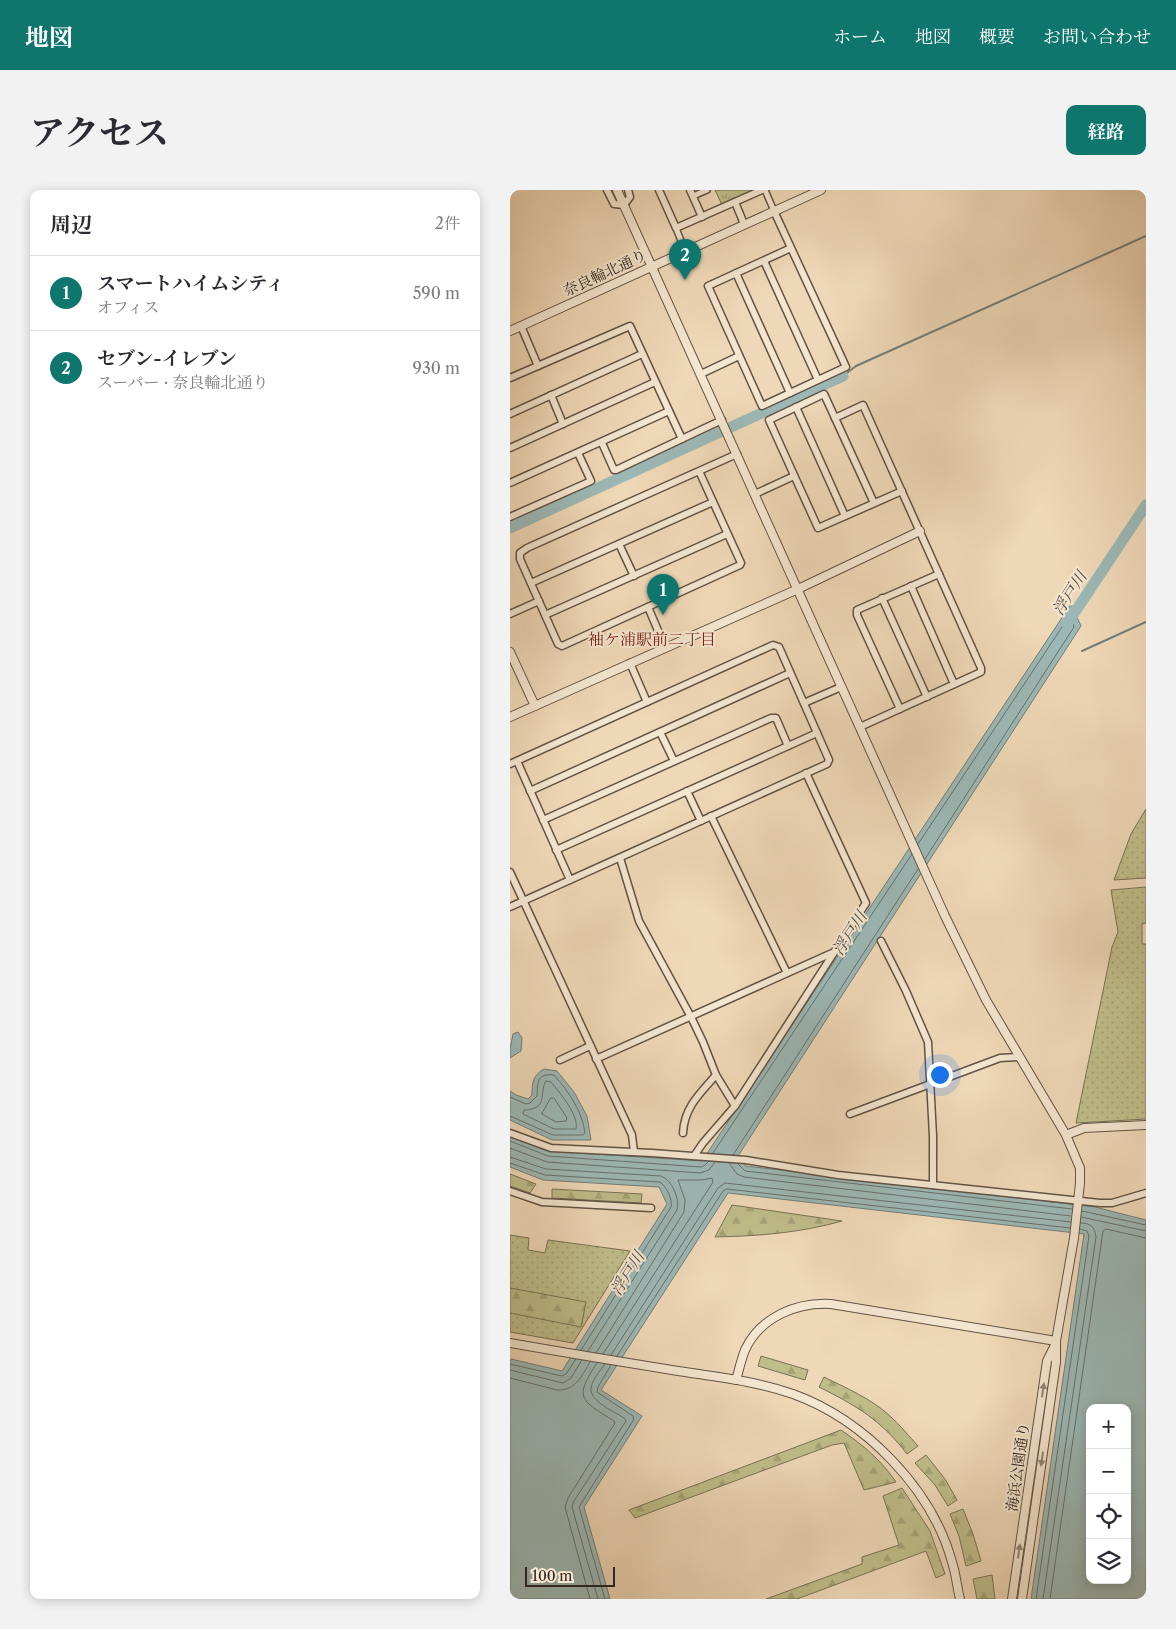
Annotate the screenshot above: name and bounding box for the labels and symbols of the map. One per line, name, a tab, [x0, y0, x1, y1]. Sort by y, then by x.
pin: 2	[669, 239, 701, 280]
street label: 奈良輪北通り	[560, 245, 650, 300]
water label: 浮戸川	[1048, 566, 1092, 619]
pin: 1	[647, 574, 679, 615]
district label: 袖ケ浦駅前二丁目	[588, 629, 716, 649]
water label: 浮戸川	[828, 906, 872, 959]
your location	[927, 1062, 953, 1088]
water label: 浮戸川	[606, 1246, 649, 1299]
one-way arrow	[1039, 1382, 1047, 1398]
street label: 海浜公園通り	[1002, 1421, 1033, 1513]
one-way arrow	[1038, 1451, 1046, 1467]
one-way arrow	[1016, 1542, 1024, 1558]
scale bar	[525, 1564, 615, 1587]

